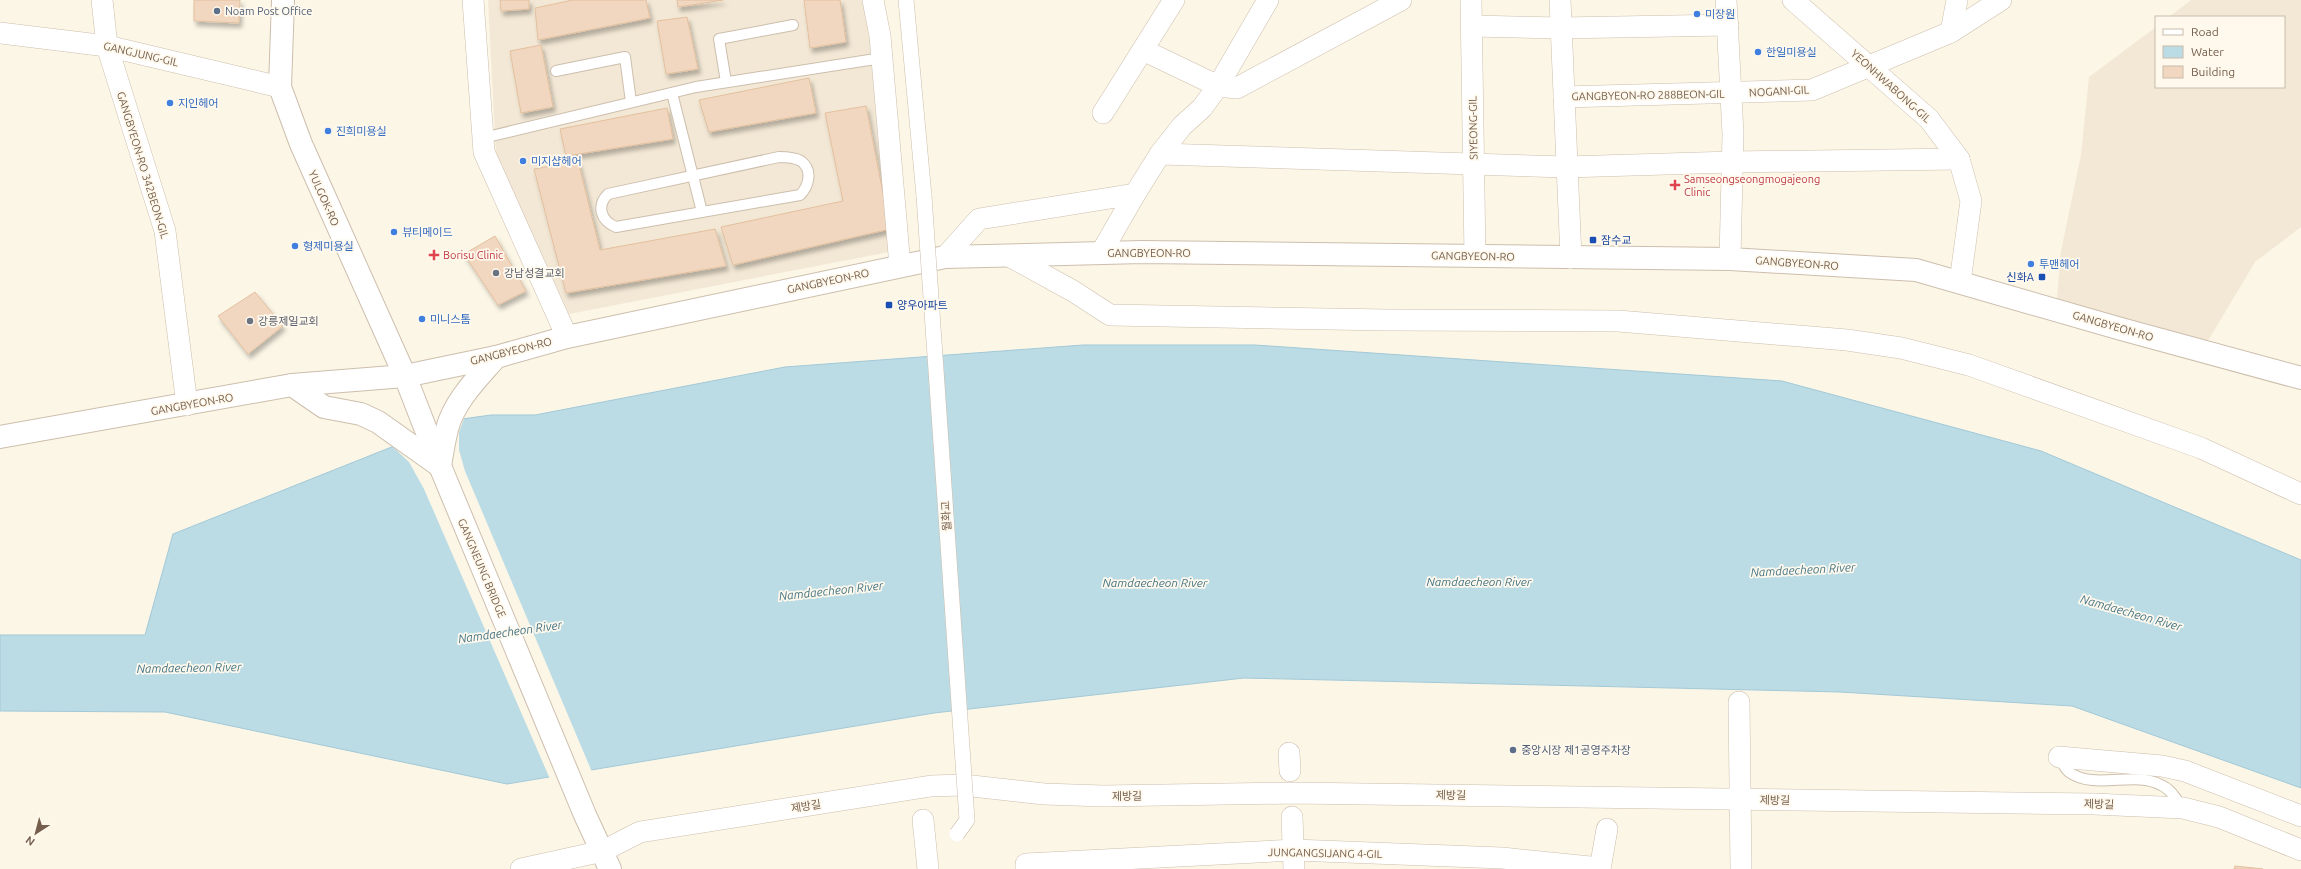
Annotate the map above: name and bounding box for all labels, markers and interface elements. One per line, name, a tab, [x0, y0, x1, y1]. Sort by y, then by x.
place label: Noam Post Office	[225, 5, 312, 17]
marker: Noam Post Office	[212, 6, 222, 16]
place label: 미장원	[1705, 8, 1735, 20]
marker: 미장원	[1692, 9, 1702, 19]
legend	[2155, 16, 2285, 88]
text: Road	[2191, 25, 2219, 38]
street label: GANGJUNG-GIL	[102, 40, 180, 69]
text: Water	[2191, 45, 2224, 58]
place label: 한일미용실	[1766, 46, 1817, 58]
marker: 한일미용실	[1753, 47, 1763, 57]
street label: YEONHWABONG-GIL	[1849, 47, 1934, 125]
text: Building	[2191, 65, 2235, 78]
street label: NOGANI-GIL	[1749, 83, 1810, 99]
street label: GANGBYEON-RO 288BEON-GIL	[1571, 88, 1725, 102]
street label: GANGBYEON-RO 342BEON-GIL	[115, 90, 171, 240]
street label: SIYEONG-GIL	[1466, 96, 1480, 160]
place label: 지인헤어	[178, 97, 218, 109]
marker: 지인헤어	[165, 98, 175, 108]
place label: 진희미용실	[336, 125, 387, 137]
marker: 진희미용실	[323, 126, 333, 136]
place label: 미지샵헤어	[531, 155, 582, 167]
marker: 미지샵헤어	[518, 156, 528, 166]
street label: YULGOK-RO	[306, 168, 342, 228]
place label: Samseongseongmogajeong Clinic	[1684, 173, 1820, 198]
marker: Samseongseongmogajeong Clinic	[1669, 179, 1681, 191]
place label: 뷰티메이드	[402, 226, 453, 238]
marker: 뷰티메이드	[389, 227, 399, 237]
place label: 잠수교	[1601, 234, 1631, 246]
marker: 잠수교	[1588, 235, 1598, 245]
place label: 형제미용실	[303, 240, 354, 252]
marker: 형제미용실	[290, 241, 300, 251]
street label: GANGBYEON-RO	[1107, 247, 1191, 259]
marker: Borisu Clinic	[428, 249, 440, 261]
place label: Borisu Clinic	[443, 249, 503, 261]
street label: GANGBYEON-RO	[1431, 249, 1515, 263]
street label: GANGBYEON-RO	[1755, 254, 1839, 272]
place label: 투맨헤어	[2039, 258, 2079, 270]
marker: 투맨헤어	[2026, 259, 2036, 269]
street label: GANGBYEON-RO	[786, 266, 870, 296]
place label: 강남성결교회	[504, 267, 565, 279]
marker: 강남성결교회	[491, 268, 501, 278]
place label: 신화A	[2007, 271, 2035, 283]
marker: 신화A	[2037, 272, 2047, 282]
place label: 양우아파트	[897, 299, 948, 311]
marker: 양우아파트	[884, 300, 894, 310]
street label: GANGBYEON-RO	[2071, 309, 2155, 343]
place label: 미니스톰	[430, 313, 470, 325]
marker: 미니스톰	[417, 314, 427, 324]
place label: 강릉제일교회	[258, 315, 319, 327]
marker: 강릉제일교회	[245, 316, 255, 326]
street label: GANGBYEON-RO	[469, 335, 553, 367]
street label: GANGBYEON-RO	[150, 391, 234, 417]
street label: 월화교	[939, 500, 953, 532]
street label: GANGNEUNG BRIDGE	[456, 517, 508, 619]
water label: Namdaecheon River	[1750, 560, 1856, 579]
water label: Namdaecheon River	[1427, 575, 1532, 588]
water label: Namdaecheon River	[1103, 576, 1208, 589]
water label: Namdaecheon River	[778, 579, 884, 602]
water label: Namdaecheon River	[2079, 592, 2184, 633]
water label: Namdaecheon River	[457, 618, 563, 645]
water label: Namdaecheon River	[136, 660, 242, 675]
place label: 중앙시장 제1공영주차장	[1521, 744, 1631, 756]
marker: 중앙시장 제1공영주차장	[1508, 745, 1518, 755]
street label: 제방길	[1436, 789, 1466, 801]
street label: 제방길	[1112, 790, 1142, 802]
street label: 제방길	[1760, 794, 1790, 806]
street label: 제방길	[2084, 797, 2114, 811]
street label: 제방길	[790, 798, 822, 814]
north arrow	[16, 813, 56, 853]
text: N	[23, 834, 37, 848]
street label: JUNGANGSIJANG 4-GIL	[1268, 846, 1383, 860]

